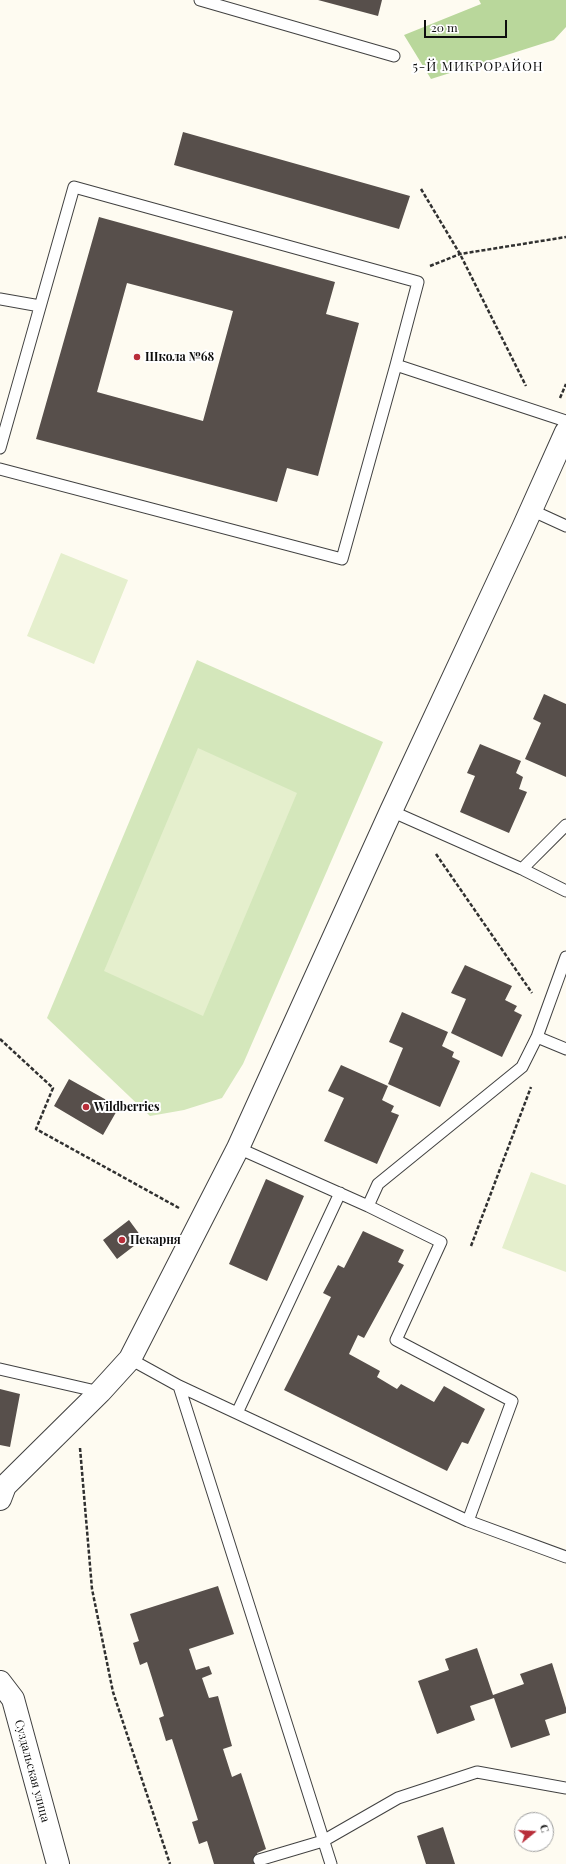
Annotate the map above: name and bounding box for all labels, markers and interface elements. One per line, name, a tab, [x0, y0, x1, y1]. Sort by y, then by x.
scale bar	[426, 12, 509, 38]
text: 20 m	[431, 19, 458, 35]
district label: 5-Й МИКРОРАЙОН	[412, 59, 544, 75]
place label: Школа №68	[145, 350, 214, 364]
marker: Школа №68	[132, 352, 142, 362]
place label: Wildberries	[94, 1100, 159, 1114]
marker: Wildberries	[81, 1102, 91, 1112]
place label: Пекарня	[130, 1233, 181, 1247]
marker: Пекарня	[117, 1235, 127, 1245]
street label: Суздальская улица	[11, 1718, 53, 1824]
north arrow	[514, 1812, 554, 1852]
text: С	[537, 1822, 553, 1834]

